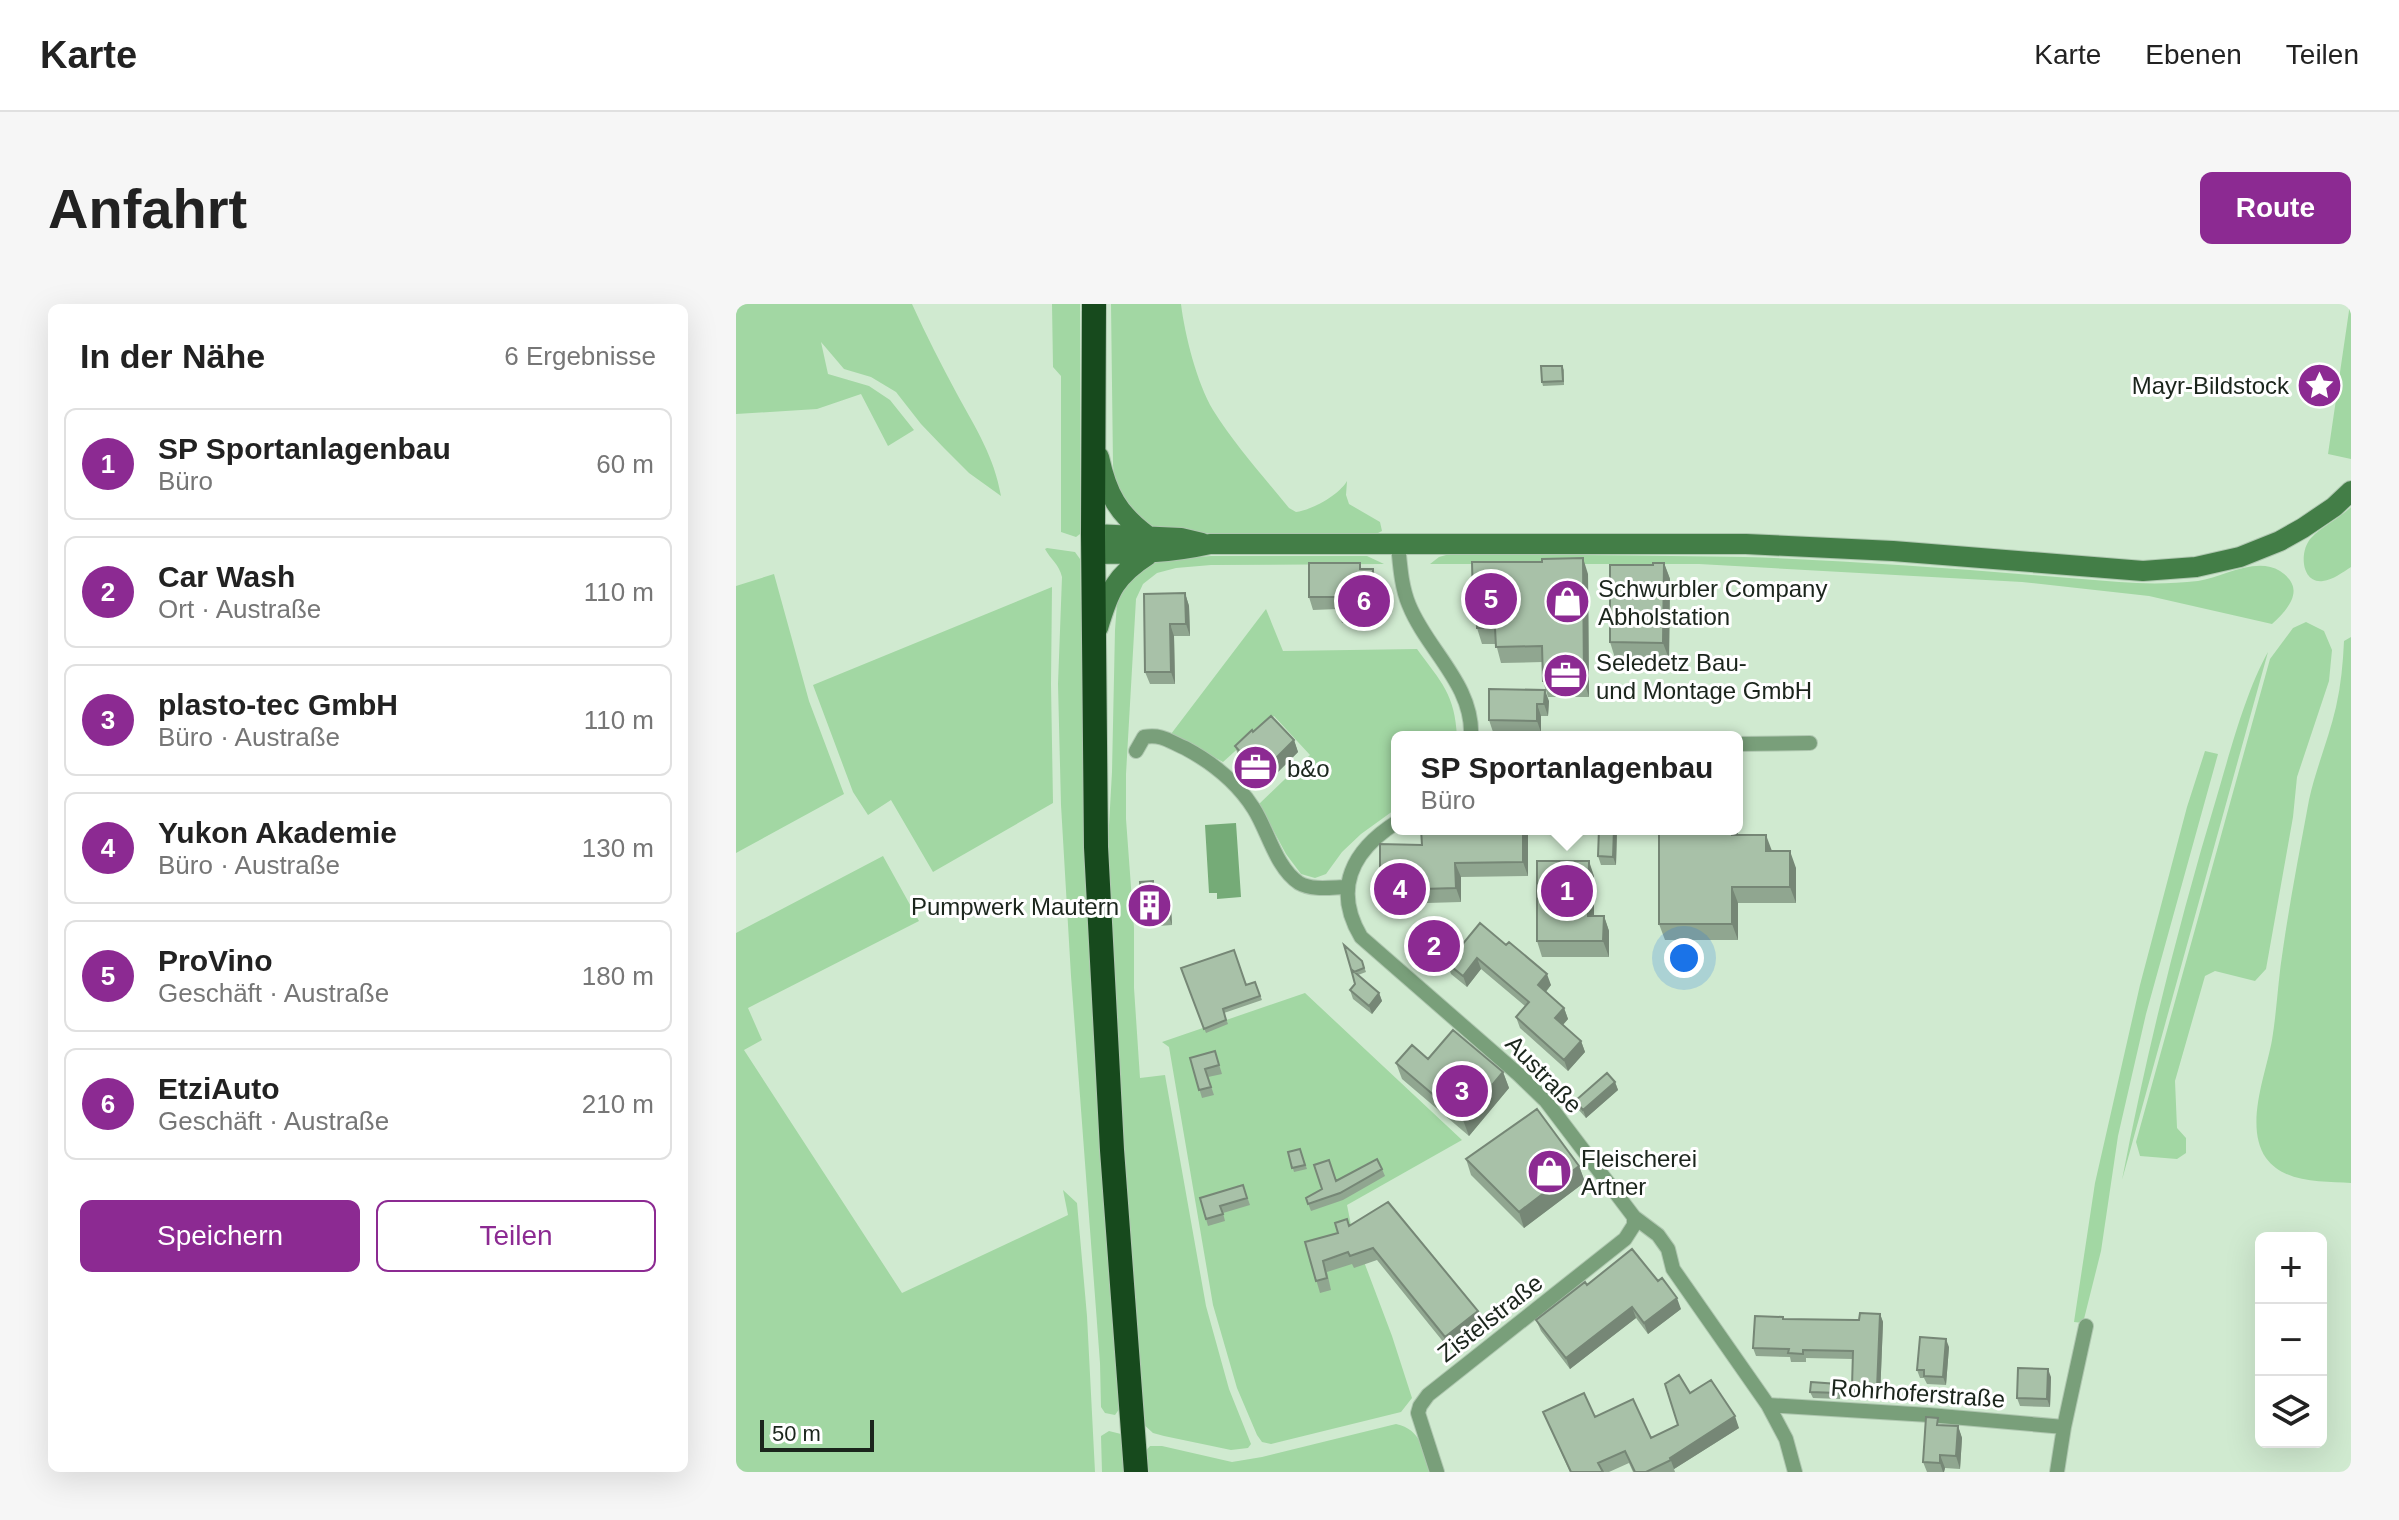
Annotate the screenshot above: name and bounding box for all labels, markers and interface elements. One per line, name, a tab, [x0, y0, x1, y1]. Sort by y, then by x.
text: Karte	[40, 34, 137, 76]
text: Karte	[2034, 39, 2101, 70]
text: Ebenen	[2145, 39, 2242, 70]
text: Teilen	[2286, 39, 2359, 70]
button: Route	[2200, 172, 2351, 244]
text: Anfahrt	[48, 177, 247, 240]
text: In der Nähe	[80, 337, 265, 375]
text: 6 Ergebnisse	[504, 341, 656, 371]
place icon: Mayr-Bildstock	[2296, 361, 2344, 409]
place label: Mayr-Bildstock	[2132, 372, 2290, 399]
text: SP Sportanlagenbau	[158, 432, 451, 465]
text: 1	[101, 449, 115, 479]
text: 60 m	[596, 449, 654, 479]
text: Büro	[158, 466, 213, 496]
text: Car Wash	[158, 560, 295, 593]
pin: 5	[1465, 569, 1517, 629]
pin: 6	[1338, 571, 1390, 631]
place label: Schwurbler Company Abholstation	[1598, 575, 1827, 630]
text: 2	[101, 577, 115, 607]
text: 110 m	[584, 577, 654, 607]
shop icon: Schwurbler Company Abholstation	[1543, 578, 1591, 626]
text: Ort · Austraße	[158, 594, 321, 624]
place label: Seledetz Bau- und Montage GmbH	[1596, 649, 1812, 704]
office icon: Seledetz Bau- und Montage GmbH	[1541, 652, 1589, 700]
text: plasto-tec GmbH	[158, 688, 398, 721]
text: 3	[101, 705, 115, 735]
text: 110 m	[584, 705, 654, 735]
text: Büro · Austraße	[158, 722, 340, 752]
popup	[1391, 731, 1743, 835]
office icon: b&o	[1232, 744, 1280, 792]
text: SP Sportanlagenbau	[1421, 751, 1713, 784]
place label: b&o	[1287, 755, 1330, 782]
text: Büro	[1421, 785, 1476, 815]
text: Yukon Akademie	[158, 816, 397, 849]
text: 4	[101, 833, 115, 863]
text: 130 m	[582, 833, 654, 863]
text: Büro · Austraße	[158, 850, 340, 880]
pin: 4	[1374, 859, 1426, 919]
pin: 1	[1541, 861, 1593, 921]
building icon: Pumpwerk Mautern	[1126, 882, 1174, 930]
place label: Pumpwerk Mautern	[911, 893, 1119, 920]
pin: 2	[1408, 916, 1460, 976]
your location	[1664, 938, 1704, 978]
text: ProVino	[158, 944, 272, 977]
text: 5	[101, 961, 115, 991]
text: 180 m	[582, 961, 654, 991]
text: Geschäft · Austraße	[158, 978, 389, 1008]
street label: Austraße	[1500, 1030, 1588, 1118]
pin: 3	[1436, 1061, 1488, 1121]
text: EtziAuto	[158, 1072, 280, 1105]
text: 6	[101, 1089, 115, 1119]
text: 210 m	[582, 1089, 654, 1119]
text: Geschäft · Austraße	[158, 1106, 389, 1136]
place label: Fleischerei Artner	[1581, 1145, 1697, 1200]
shop icon: Fleischerei Artner	[1526, 1148, 1574, 1196]
button: Speichern	[80, 1200, 360, 1272]
button: Teilen	[376, 1200, 656, 1272]
map controls	[2255, 1232, 2327, 1448]
button: +	[2255, 1232, 2327, 1304]
street label: Zistelstraße	[1432, 1269, 1548, 1367]
button: −	[2255, 1304, 2327, 1376]
street label: Rohrhoferstraße	[1830, 1373, 2006, 1413]
button: layers	[2255, 1376, 2327, 1448]
scale bar	[760, 1416, 874, 1452]
text: 50 m	[772, 1421, 821, 1446]

